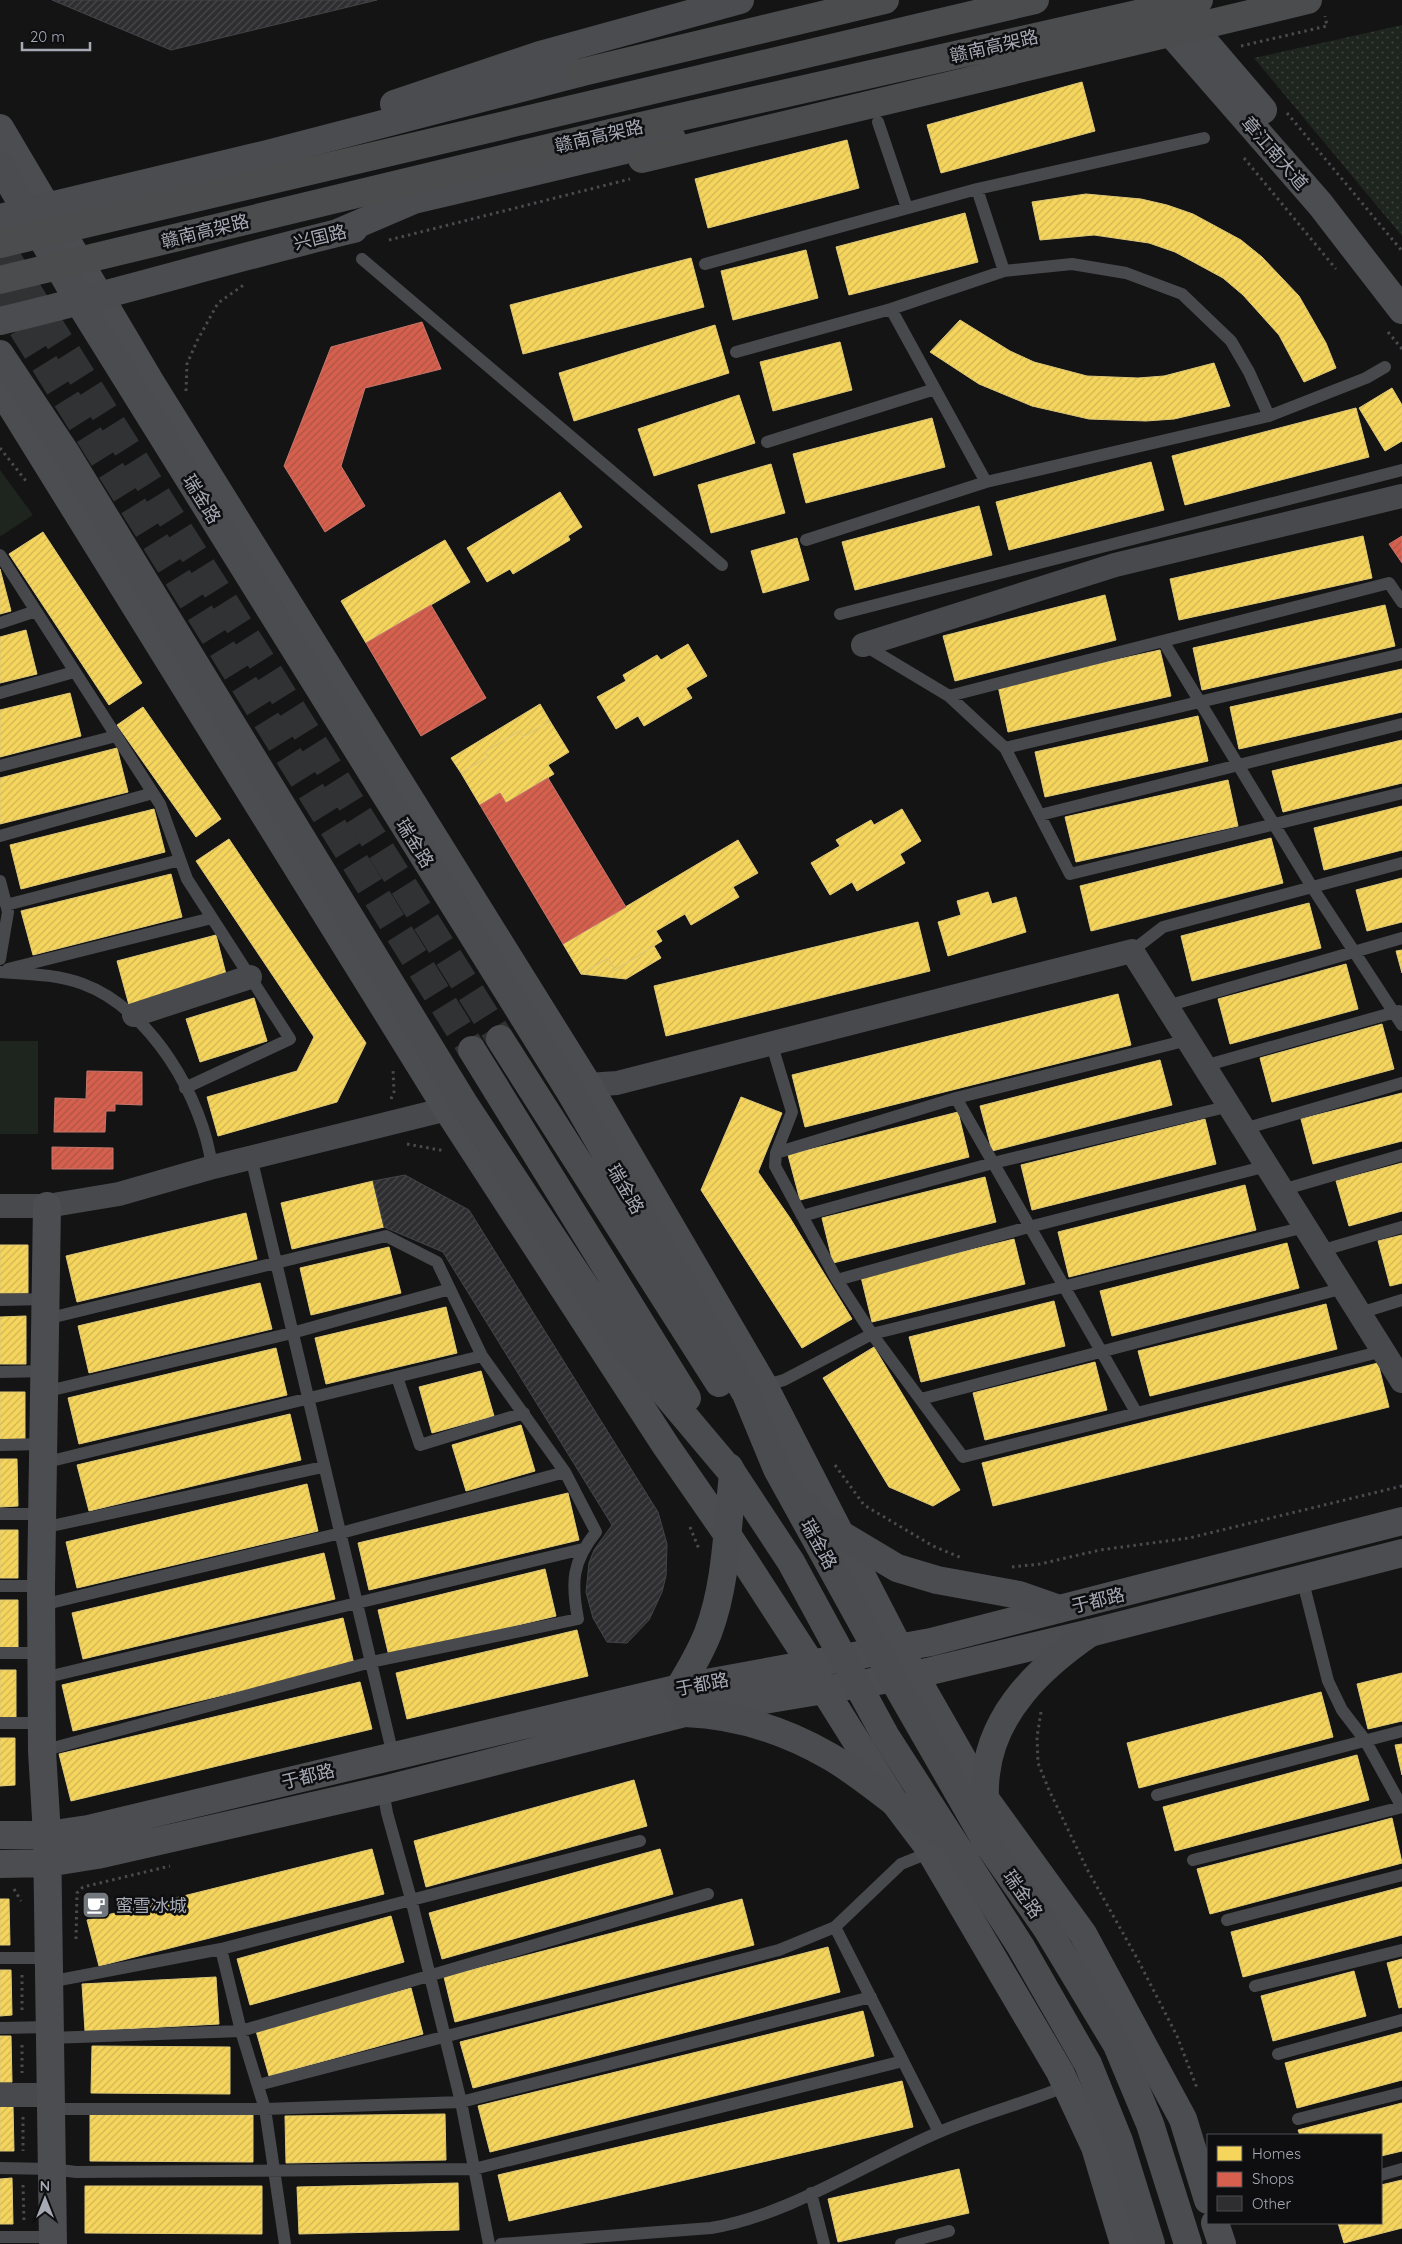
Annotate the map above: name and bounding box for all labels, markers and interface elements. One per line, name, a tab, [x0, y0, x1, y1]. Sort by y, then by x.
scale bar	[22, 20, 90, 52]
street label: 赣南高架路	[948, 25, 1040, 67]
text: 20 m	[30, 27, 65, 46]
street label: 章江南大道	[1237, 111, 1313, 195]
street label: 赣南高架路	[553, 115, 645, 157]
street label: 赣南高架路	[159, 209, 251, 253]
street label: 兴国路	[291, 219, 349, 255]
street label: 瑞金路	[178, 470, 226, 528]
street label: 瑞金路	[391, 814, 439, 872]
street label: 瑞金路	[603, 1160, 649, 1218]
street label: 瑞金路	[796, 1515, 842, 1573]
street label: 于都路	[1069, 1582, 1127, 1618]
street label: 于都路	[673, 1668, 731, 1700]
street label: 于都路	[279, 1758, 337, 1794]
street label: 瑞金路	[998, 1865, 1048, 1923]
cafe icon: 蜜雪冰城	[81, 1890, 111, 1920]
place label: 蜜雪冰城	[115, 1894, 187, 1917]
legend	[1207, 2134, 1382, 2224]
text: Homes	[1252, 2144, 1301, 2163]
text: Shops	[1252, 2169, 1294, 2188]
north arrow	[20, 2174, 70, 2224]
text: N	[40, 2177, 50, 2195]
text: Other	[1252, 2194, 1292, 2213]

